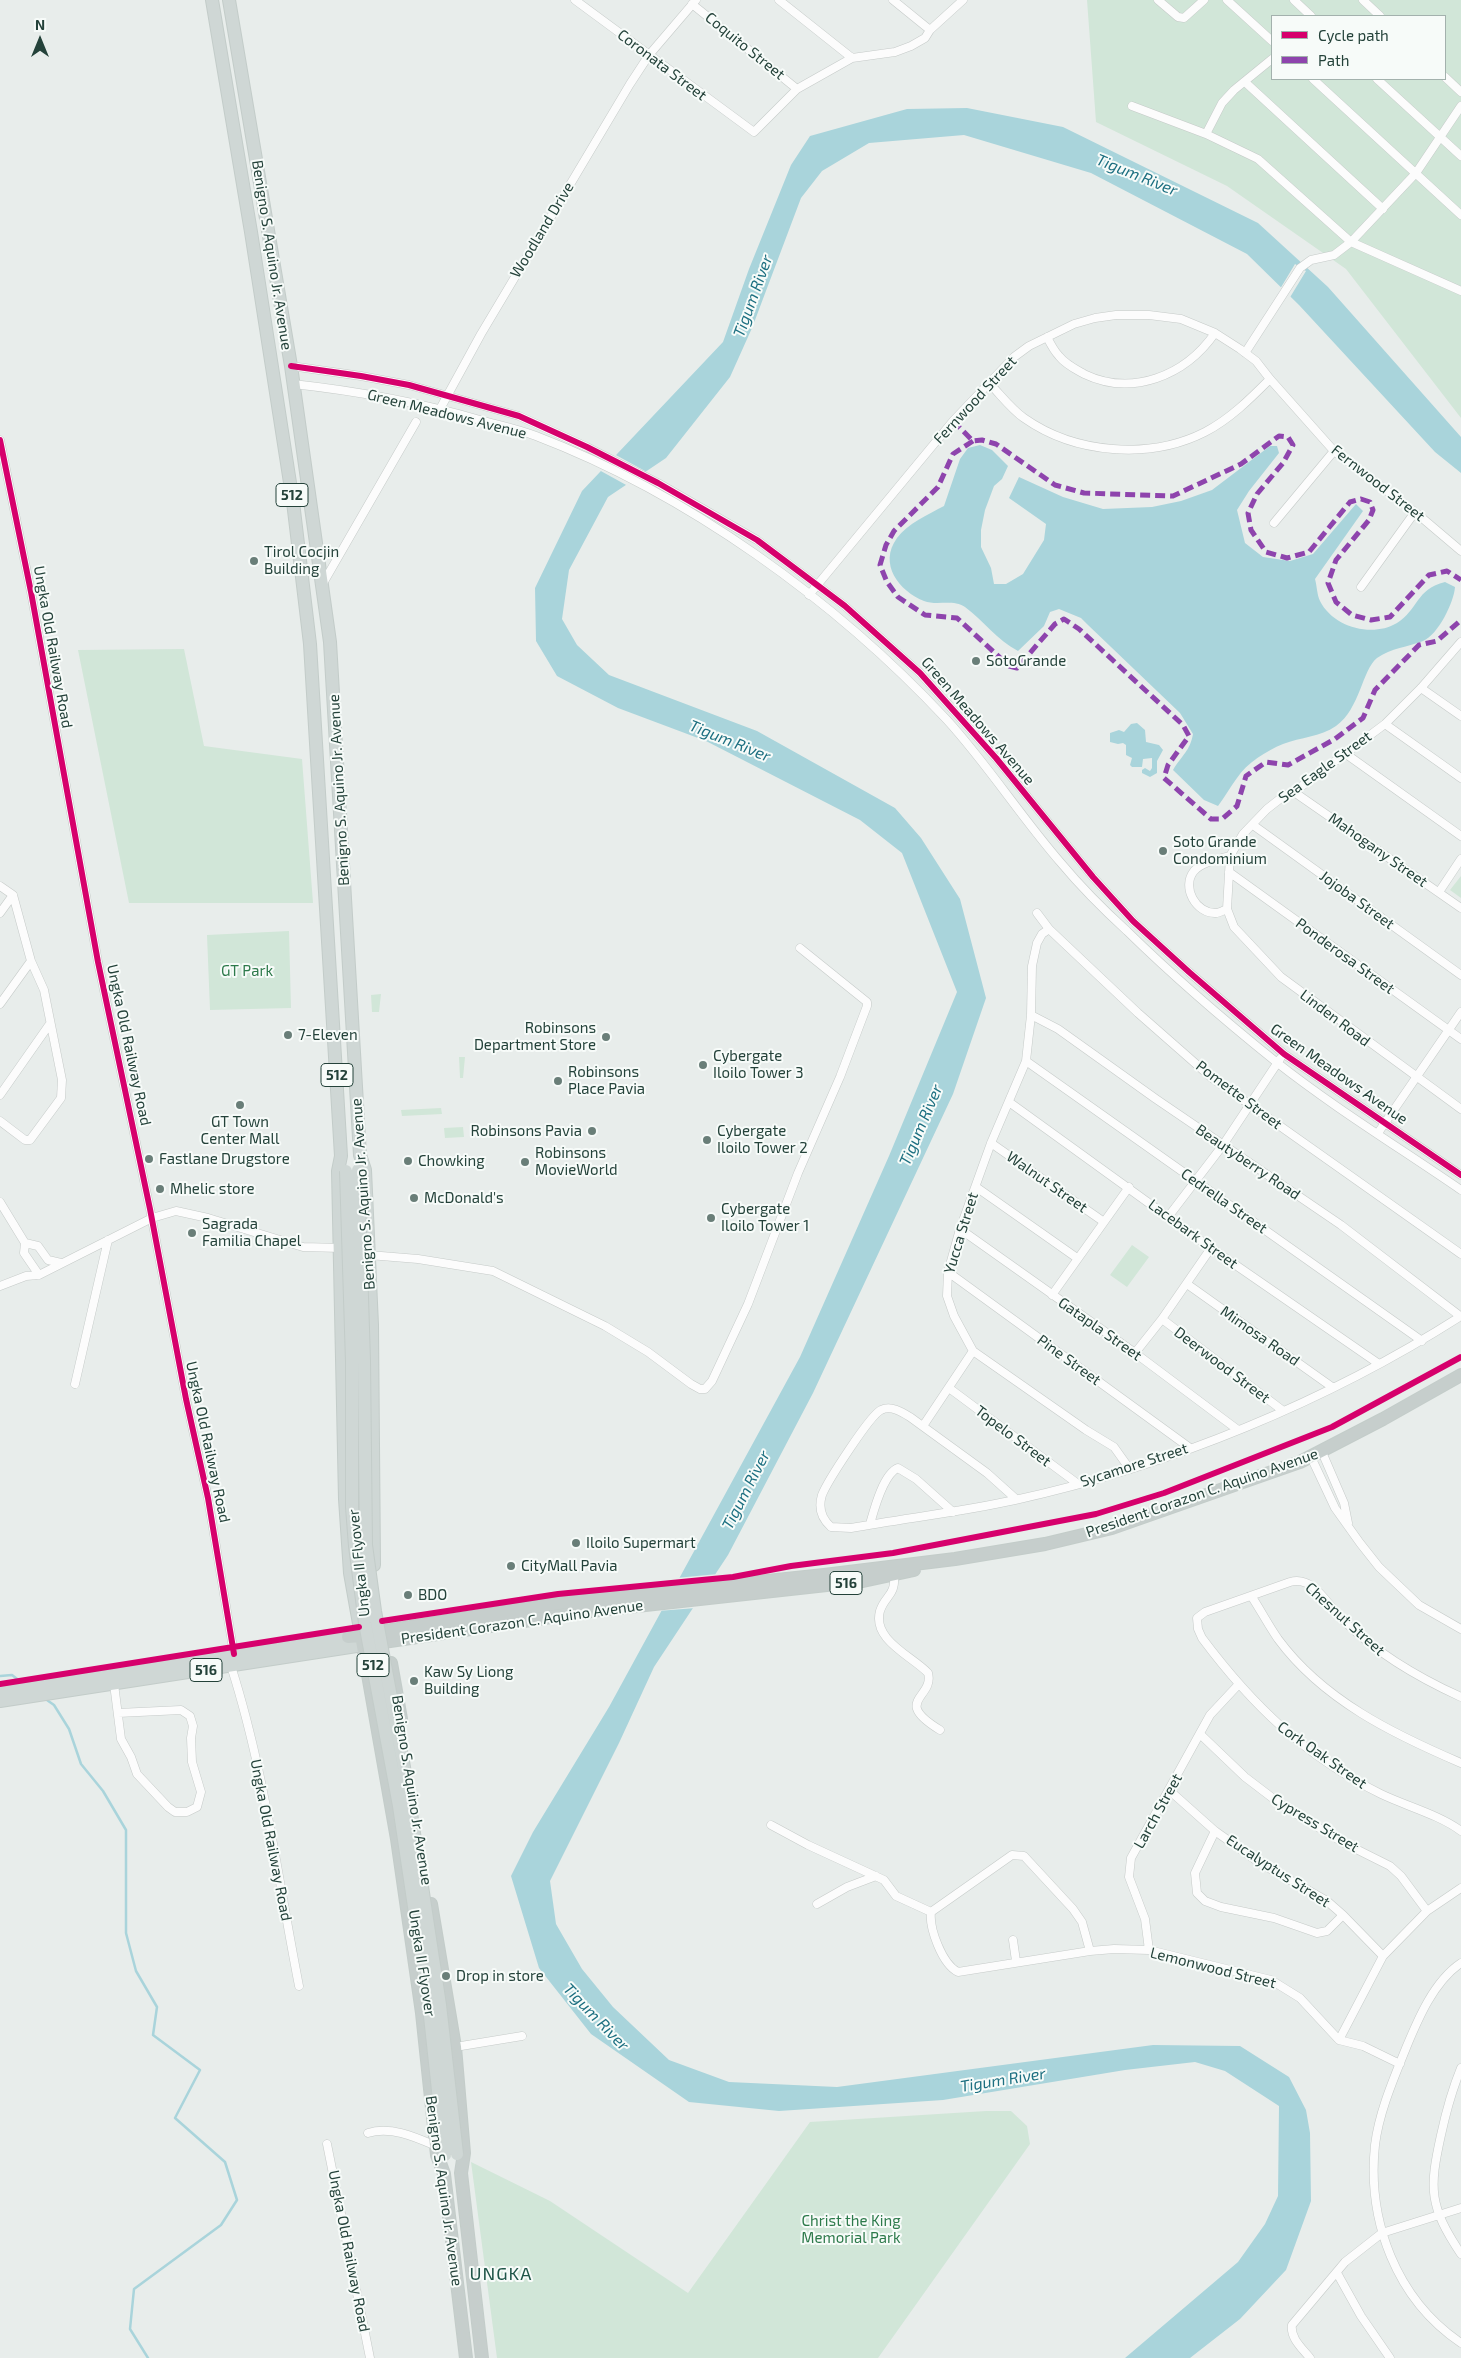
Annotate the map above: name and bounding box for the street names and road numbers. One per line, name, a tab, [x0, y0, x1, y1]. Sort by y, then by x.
street label: Coquito Street	[702, 8, 788, 84]
street label: Coronata Street	[614, 26, 710, 104]
street label: Benigno S. Aquino Jr. Avenue	[248, 159, 296, 351]
street label: Woodland Drive	[506, 179, 578, 281]
street label: Fernwood Street	[930, 352, 1020, 448]
street label: Green Meadows Avenue	[365, 385, 529, 443]
street label: Fernwood Street	[1328, 441, 1428, 525]
road number: 512	[276, 484, 308, 506]
street label: Ungka Old Railway Road	[30, 564, 76, 730]
street label: Green Meadows Avenue	[918, 653, 1038, 789]
street label: Benigno S. Aquino Jr. Avenue	[325, 694, 353, 886]
street label: Sea Eagle Street	[1275, 727, 1375, 807]
street label: Mahogany Street	[1325, 809, 1431, 891]
street label: Jojoba Street	[1316, 867, 1398, 933]
street label: Ponderosa Street	[1292, 914, 1398, 998]
street label: Ungka Old Railway Road	[103, 963, 155, 1127]
street label: Linden Road	[1296, 986, 1374, 1050]
street label: Green Meadows Avenue	[1267, 1020, 1411, 1128]
street label: Pomette Street	[1192, 1057, 1286, 1133]
road number: 512	[321, 1064, 353, 1086]
street label: Benigno S. Aquino Jr. Avenue	[347, 1098, 379, 1290]
street label: Beautyberry Road	[1192, 1120, 1304, 1204]
street label: Walnut Street	[1003, 1147, 1091, 1217]
street label: Cedrella Street	[1177, 1165, 1271, 1237]
street label: Yucca Street	[940, 1190, 982, 1276]
street label: Lacebark Street	[1145, 1195, 1241, 1273]
street label: Gatapla Street	[1055, 1294, 1145, 1364]
street label: Mimosa Road	[1217, 1302, 1303, 1370]
street label: Deerwood Street	[1171, 1323, 1273, 1407]
street label: Pine Street	[1034, 1331, 1104, 1389]
street label: Ungka Old Railway Road	[182, 1360, 234, 1524]
street label: Topelo Street	[972, 1402, 1054, 1470]
street label: Sycamore Street	[1078, 1439, 1190, 1491]
street label: President Corazon C. Aquino Avenue	[1084, 1445, 1320, 1541]
street label: Ungka II Flyover	[344, 1508, 374, 1618]
road number: 516	[830, 1572, 862, 1595]
street label: Chesnut Street	[1301, 1579, 1389, 1659]
street label: President Corazon C. Aquino Avenue	[400, 1596, 644, 1648]
road number: 512	[357, 1654, 389, 1676]
road number: 516	[190, 1658, 222, 1682]
street label: Benigno S. Aquino Jr. Avenue	[388, 1694, 436, 1886]
street label: Cork Oak Street	[1274, 1718, 1370, 1792]
street label: Ungka Old Railway Road	[246, 1758, 296, 1922]
street label: Larch Street	[1130, 1770, 1186, 1852]
street label: Cypress Street	[1268, 1790, 1362, 1856]
street label: Eucalyptus Street	[1223, 1831, 1333, 1911]
street label: Ungka II Flyover	[405, 1908, 439, 2018]
street label: Lemonwood Street	[1148, 1944, 1278, 1992]
street label: Benigno S. Aquino Jr. Avenue	[422, 2095, 466, 2287]
street label: Ungka Old Railway Road	[324, 2169, 374, 2333]

